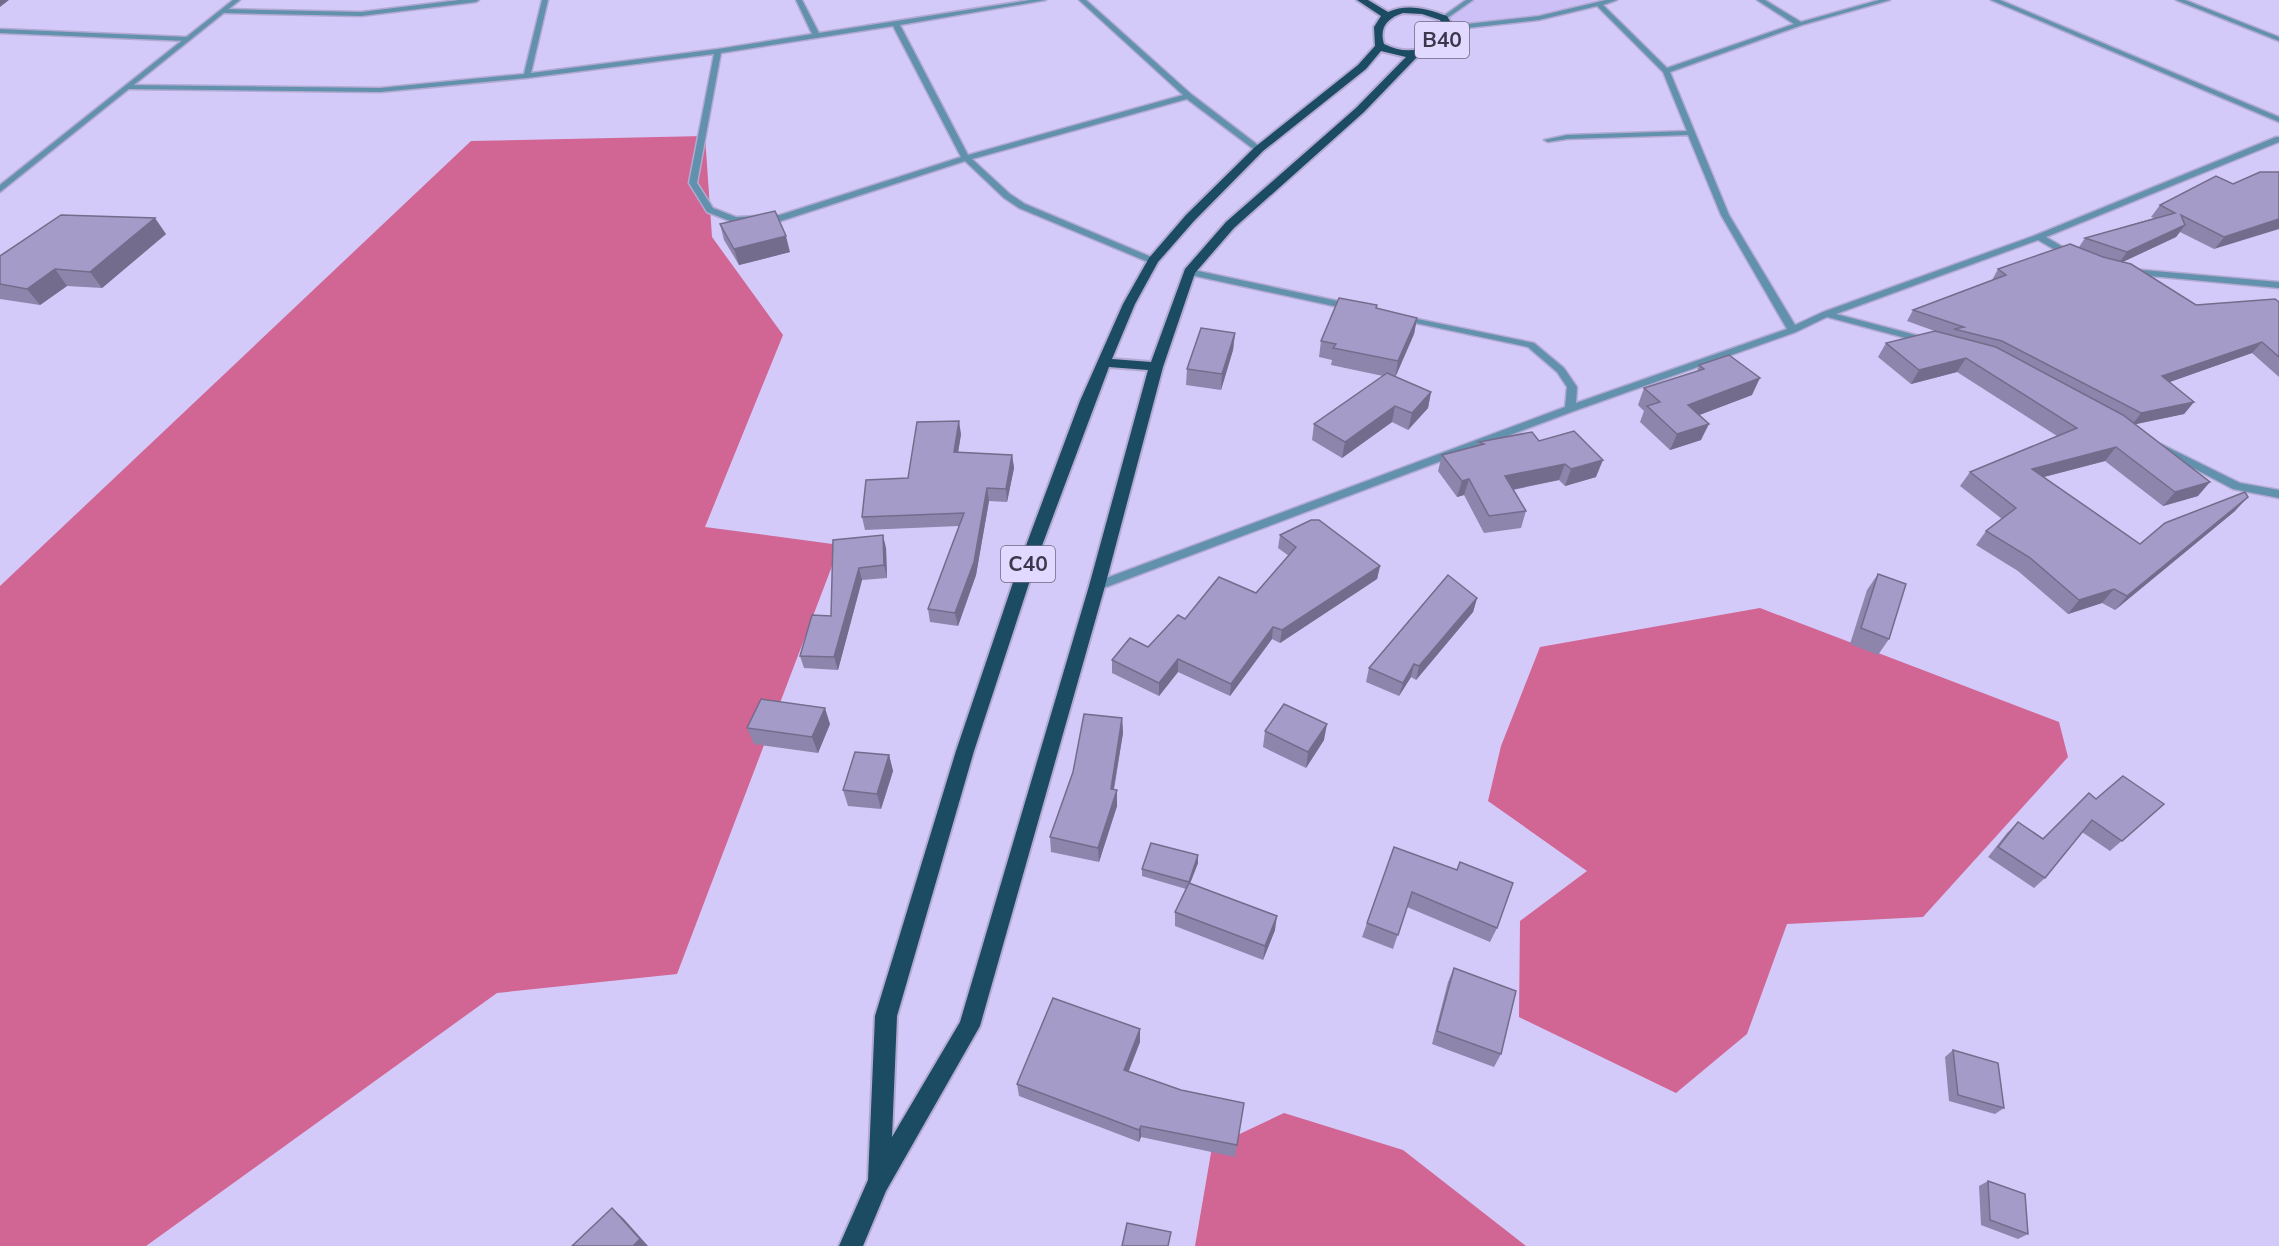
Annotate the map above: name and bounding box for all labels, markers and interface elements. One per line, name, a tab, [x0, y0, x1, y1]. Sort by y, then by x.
road number: B40	[1415, 22, 1469, 58]
road number: C40	[1001, 546, 1055, 582]

